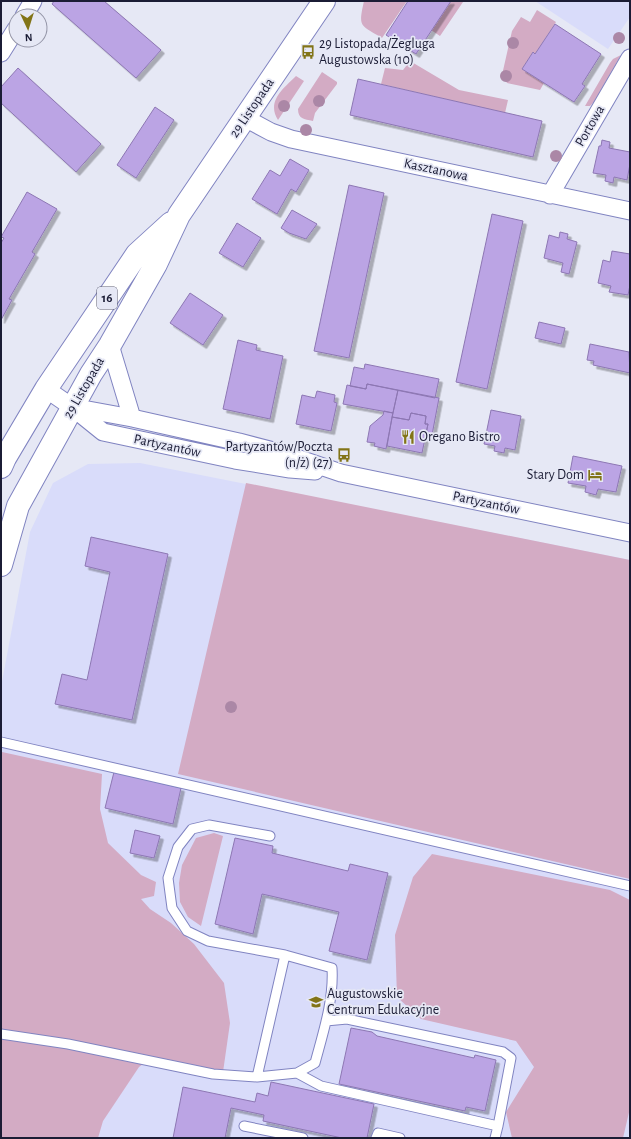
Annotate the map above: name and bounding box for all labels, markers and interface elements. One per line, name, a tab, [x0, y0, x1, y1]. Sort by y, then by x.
north arrow	[8, 8, 48, 48]
text: N	[24, 32, 33, 43]
place label: 29 Listopada/Żegluga Augustowska (10)	[319, 34, 435, 67]
bus stop icon: 29 Listopada/Żegluga Augustowska (10)	[300, 44, 316, 60]
street label: 29 Listopada	[227, 75, 277, 140]
street label: Portowa	[573, 103, 607, 149]
street label: Kasztanowa	[403, 156, 470, 184]
road number: 16	[97, 287, 117, 309]
street label: 29 Listopada	[61, 355, 107, 421]
restaurant icon: Oregano Bistro	[400, 429, 416, 445]
place label: Oregano Bistro	[419, 430, 500, 444]
street label: Partyzantów	[132, 432, 202, 460]
place label: Partyzantów/Poczta (n/ż) (27)	[225, 440, 334, 470]
bus stop icon: Partyzantów/Poczta (n/ż) (27)	[336, 447, 352, 463]
hotel icon: Stary Dom	[587, 467, 603, 483]
place label: Stary Dom	[527, 468, 584, 482]
street label: Partyzantów	[451, 489, 521, 517]
place label: Augustowskie Centrum Edukacyjne	[327, 987, 439, 1017]
school or university icon: Augustowskie Centrum Edukacyjne	[308, 994, 324, 1010]

